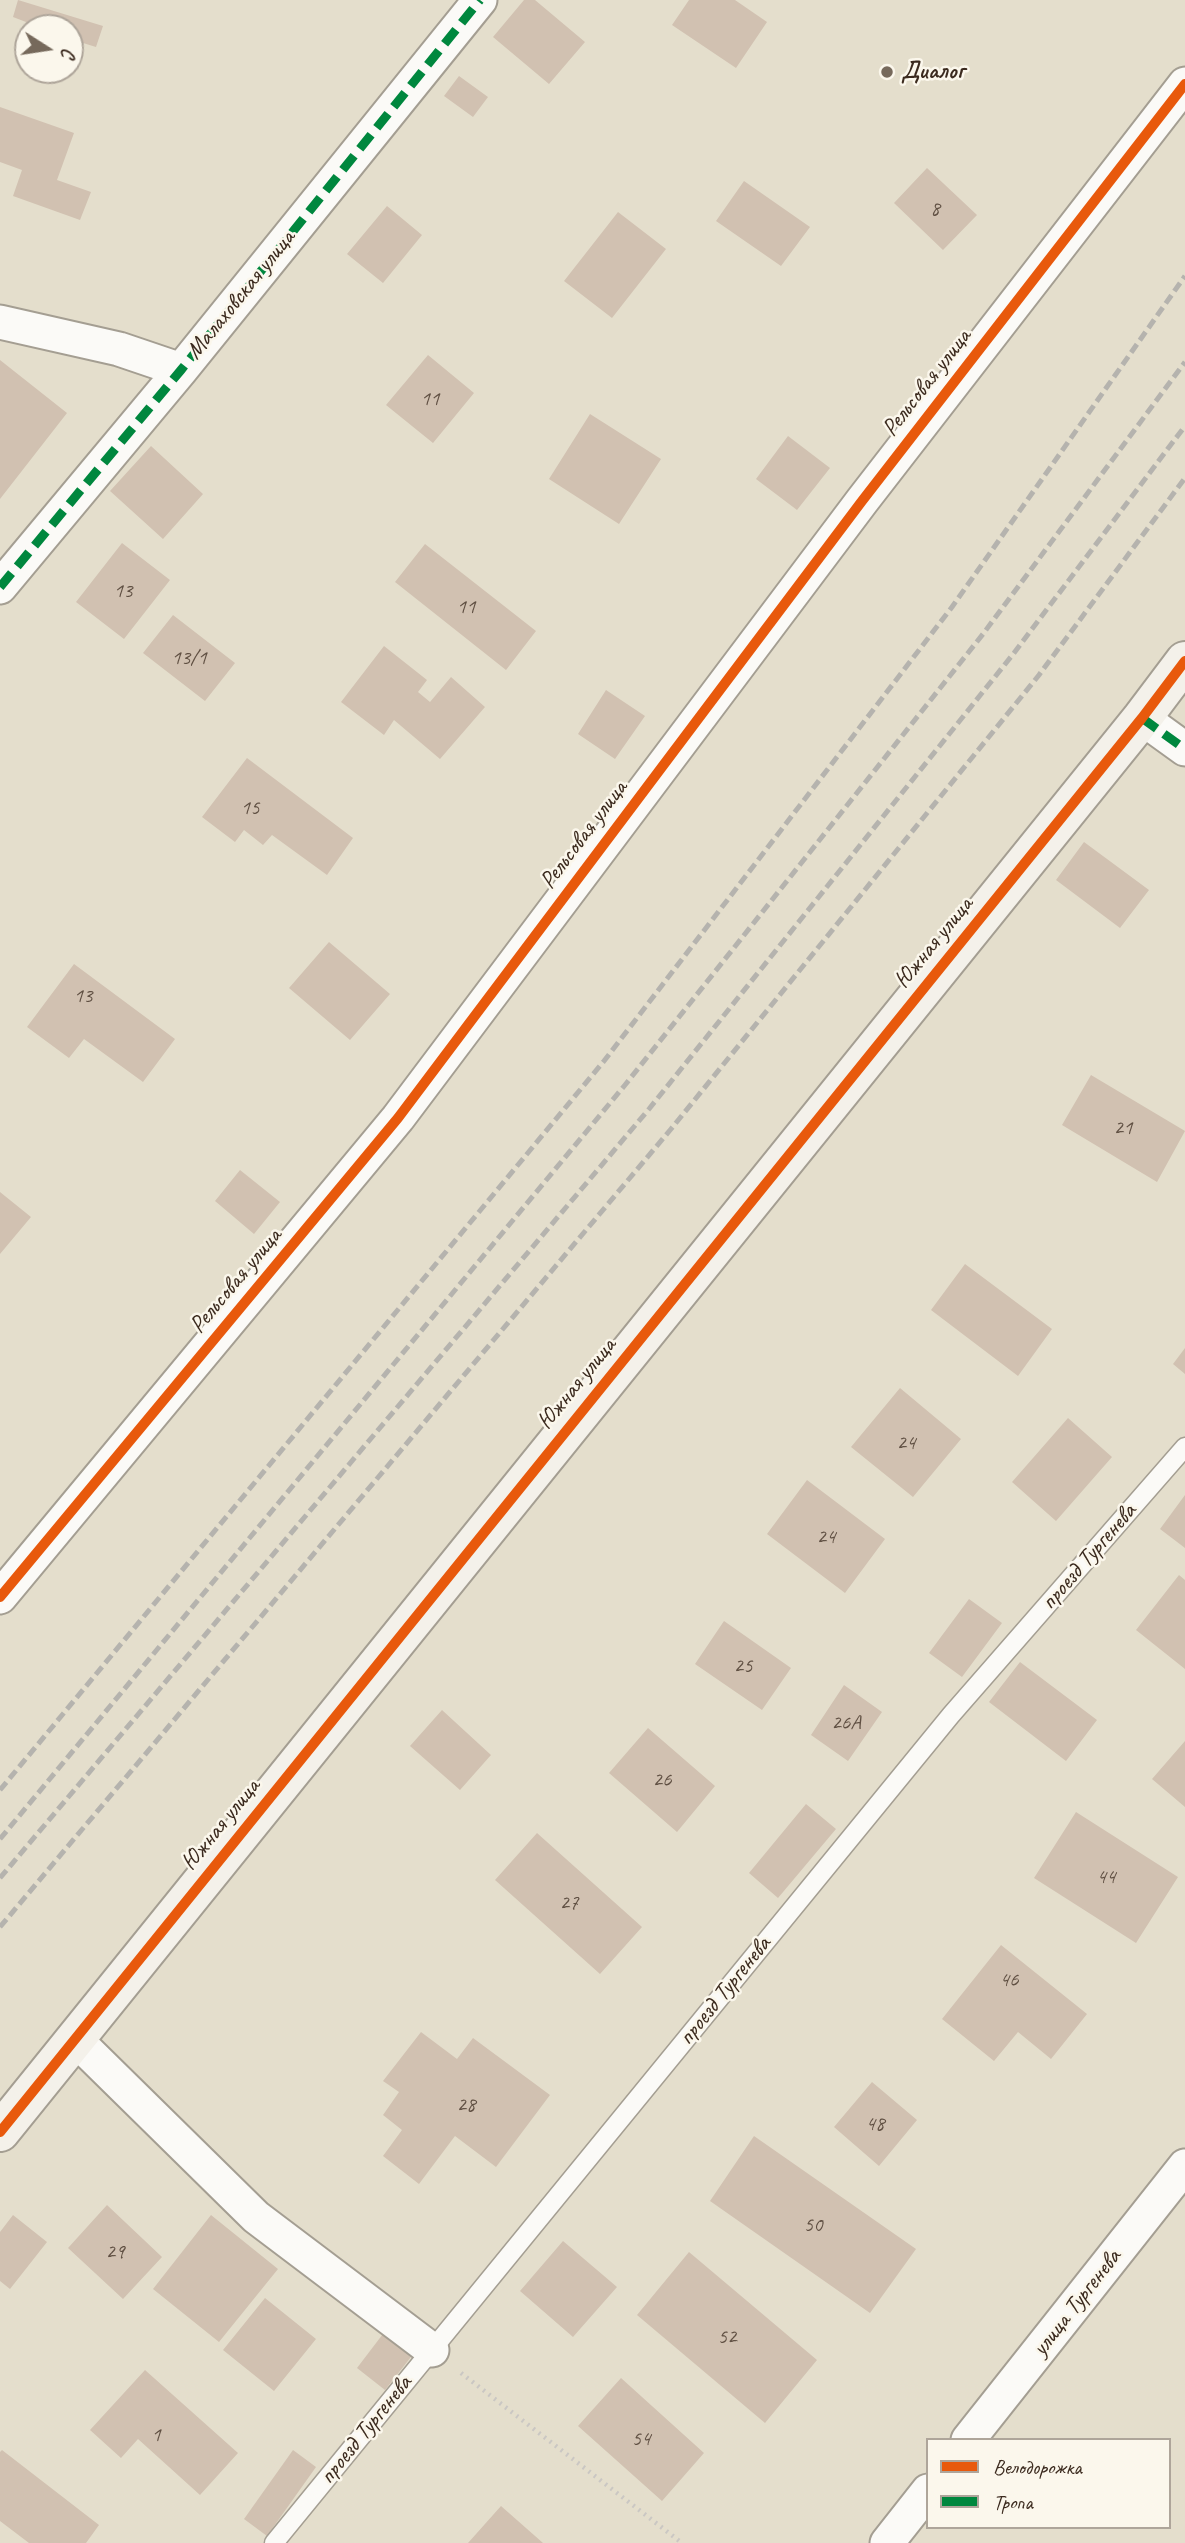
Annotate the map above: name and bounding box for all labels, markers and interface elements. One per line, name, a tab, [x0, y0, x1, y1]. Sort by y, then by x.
north arrow	[14, 14, 84, 84]
text: С	[55, 46, 80, 60]
place label: Диалог	[901, 58, 964, 86]
marker: Диалог	[879, 64, 895, 80]
house number: 8	[930, 196, 940, 222]
street label: Малаховская улица	[180, 225, 302, 365]
street label: Рельсовая улица	[876, 324, 978, 442]
house number: 11	[421, 386, 439, 412]
house number: 13	[114, 578, 132, 604]
house number: 11	[457, 594, 475, 620]
house number: 13/1	[171, 645, 207, 671]
street label: Рельсовая улица	[534, 775, 634, 895]
house number: 15	[241, 795, 259, 821]
street label: Южная улица	[888, 891, 980, 995]
house number: 13	[74, 983, 92, 1009]
house number: 21	[1114, 1115, 1132, 1141]
street label: Рельсовая улица	[184, 1223, 288, 1339]
street label: Южная улица	[531, 1332, 623, 1436]
house number: 24	[897, 1430, 915, 1456]
street label: проезд Тургенева	[1035, 1498, 1143, 1616]
house number: 24	[817, 1524, 835, 1550]
house number: 25	[734, 1653, 752, 1679]
house number: 26А	[831, 1710, 861, 1736]
house number: 26	[653, 1767, 671, 1793]
street label: Южная улица	[175, 1773, 267, 1877]
house number: 44	[1097, 1864, 1115, 1890]
house number: 27	[560, 1890, 578, 1916]
street label: проезд Тургенева	[672, 1931, 778, 2051]
house number: 46	[1000, 1967, 1018, 1993]
house number: 28	[457, 2092, 475, 2118]
house number: 48	[866, 2111, 884, 2137]
house number: 50	[804, 2212, 822, 2238]
house number: 29	[106, 2239, 124, 2265]
street label: улица Тургенева	[1026, 2244, 1128, 2362]
house number: 52	[718, 2324, 736, 2350]
street label: проезд Тургенева	[313, 2370, 419, 2490]
house number: 1	[151, 2422, 161, 2448]
house number: 54	[632, 2426, 650, 2452]
legend	[926, 2438, 1171, 2529]
text: Велодорожка	[993, 2454, 1082, 2480]
text: Тропа	[993, 2489, 1033, 2515]

